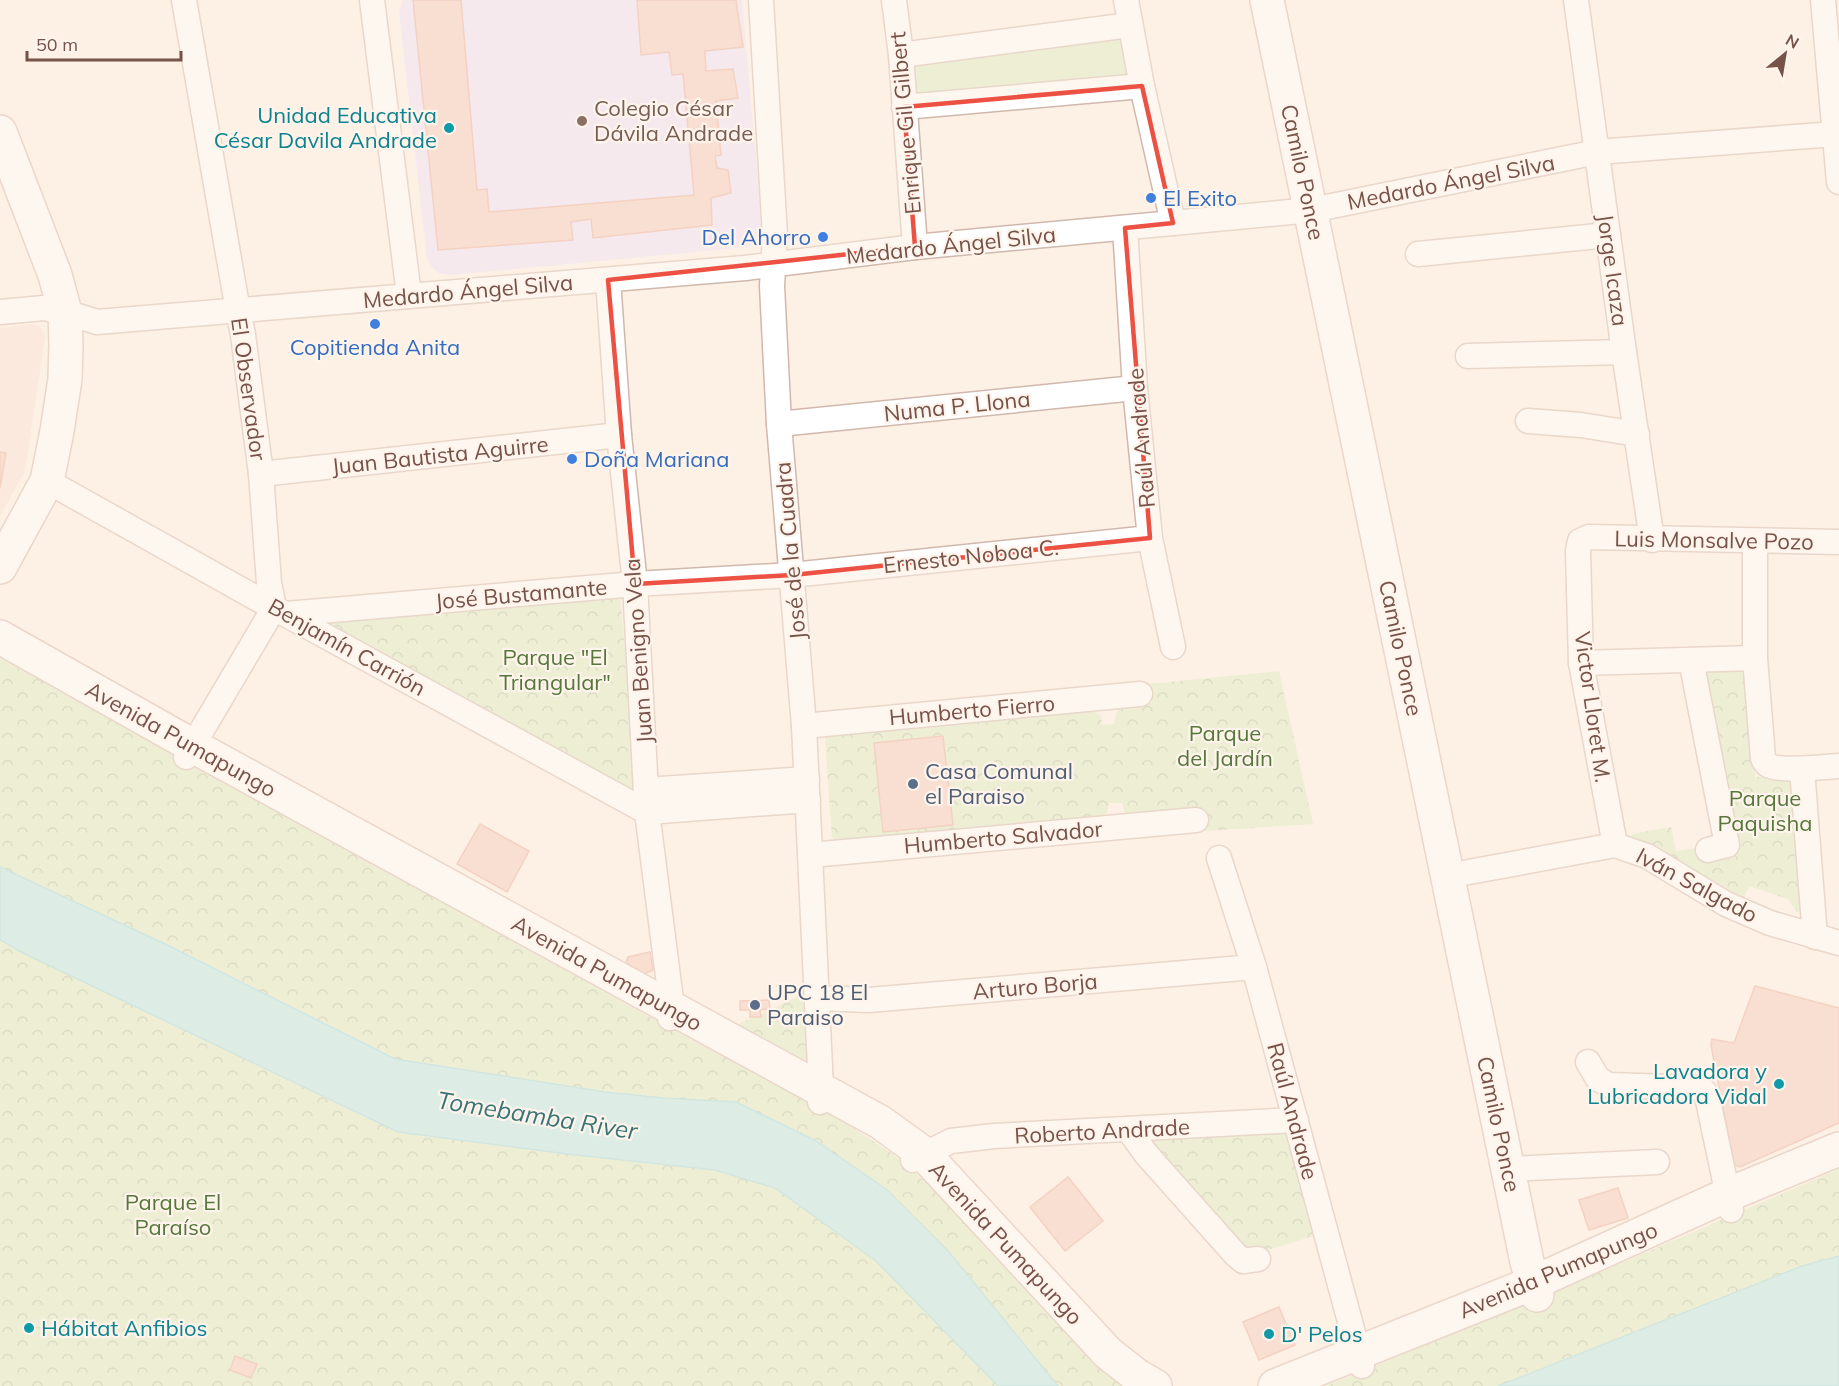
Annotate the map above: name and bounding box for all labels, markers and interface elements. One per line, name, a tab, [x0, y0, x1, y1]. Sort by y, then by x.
scale bar	[27, 24, 182, 62]
north arrow	[1755, 24, 1815, 84]
text: N	[1782, 29, 1803, 53]
street label: Enrique Gil Gilbert	[883, 30, 927, 215]
text: 50 m	[36, 33, 78, 56]
place label: Colegio César Dávila Andrade	[594, 94, 753, 147]
place label: Unidad Educativa César Davila Andrade	[214, 101, 437, 154]
street label: Camilo Ponce	[1275, 102, 1331, 242]
marker: Colegio César Dávila Andrade	[575, 114, 589, 128]
marker: Unidad Educativa César Davila Andrade	[442, 121, 456, 135]
street label: Medardo Ángel Silva	[1345, 148, 1557, 216]
place label: El Exito	[1163, 184, 1237, 212]
marker: El Exito	[1144, 191, 1158, 205]
street label: Jorge Icaza	[1591, 212, 1635, 328]
street label: Medardo Ángel Silva	[845, 220, 1057, 270]
place label: Del Ahorro	[702, 223, 811, 251]
marker: Del Ahorro	[816, 230, 830, 244]
street label: Medardo Ángel Silva	[362, 268, 574, 314]
street label: El Observador	[225, 316, 273, 462]
marker: Copitienda Anita	[368, 317, 382, 331]
place label: Copitienda Anita	[290, 333, 460, 361]
street label: Raúl Andrade	[1121, 367, 1161, 509]
street label: Numa P. Llona	[882, 384, 1032, 428]
street label: Juan Bautista Aguirre	[330, 430, 550, 480]
place label: Doña Mariana	[584, 445, 729, 473]
marker: Doña Mariana	[565, 452, 579, 466]
street label: José de la Cuadra	[768, 461, 812, 641]
street label: Luis Monsalve Pozo	[1614, 524, 1814, 556]
street label: Ernesto Noboa C.	[882, 533, 1060, 579]
street label: Juan Benigno Vela	[618, 557, 658, 745]
street label: José Bustamante	[434, 573, 608, 615]
street label: Camilo Ponce	[1373, 578, 1429, 718]
street label: Benjamín Carrión	[263, 592, 431, 702]
street label: Victor Lloret M.	[1569, 630, 1617, 784]
park label: Parque "El Triangular"	[499, 643, 611, 696]
street label: Avenida Pumapungo	[81, 675, 281, 803]
street label: Humberto Fierro	[888, 689, 1056, 731]
park label: Parque del Jardín	[1177, 719, 1273, 772]
place label: Casa Comunal el Paraiso	[925, 757, 1073, 810]
marker: Casa Comunal el Paraiso	[906, 777, 920, 791]
park label: Parque Paquisha	[1717, 784, 1813, 837]
street label: Humberto Salvador	[903, 814, 1103, 860]
street label: Iván Salgado	[1631, 841, 1763, 929]
street label: Avenida Pumapungo	[507, 909, 707, 1037]
street label: Arturo Borja	[971, 967, 1099, 1005]
place label: UPC 18 El Paraiso	[767, 978, 868, 1031]
marker: UPC 18 El Paraiso	[748, 998, 762, 1012]
street label: Raúl Andrade	[1261, 1039, 1325, 1183]
street label: Camilo Ponce	[1471, 1054, 1527, 1194]
place label: Lavadora y Lubricadora Vidal	[1587, 1057, 1767, 1110]
marker: Lavadora y Lubricadora Vidal	[1772, 1077, 1786, 1091]
water label: Tomebamba River	[435, 1084, 641, 1146]
street label: Roberto Andrade	[1014, 1112, 1190, 1150]
street label: Avenida Pumapungo	[923, 1155, 1089, 1331]
park label: Parque El Paraíso	[125, 1188, 221, 1241]
street label: Avenida Pumapungo	[1454, 1215, 1662, 1325]
place label: Hábitat Anfibios	[41, 1314, 207, 1342]
place label: D' Pelos	[1281, 1320, 1363, 1348]
marker: Hábitat Anfibios	[22, 1321, 36, 1335]
marker: D' Pelos	[1262, 1327, 1276, 1341]

